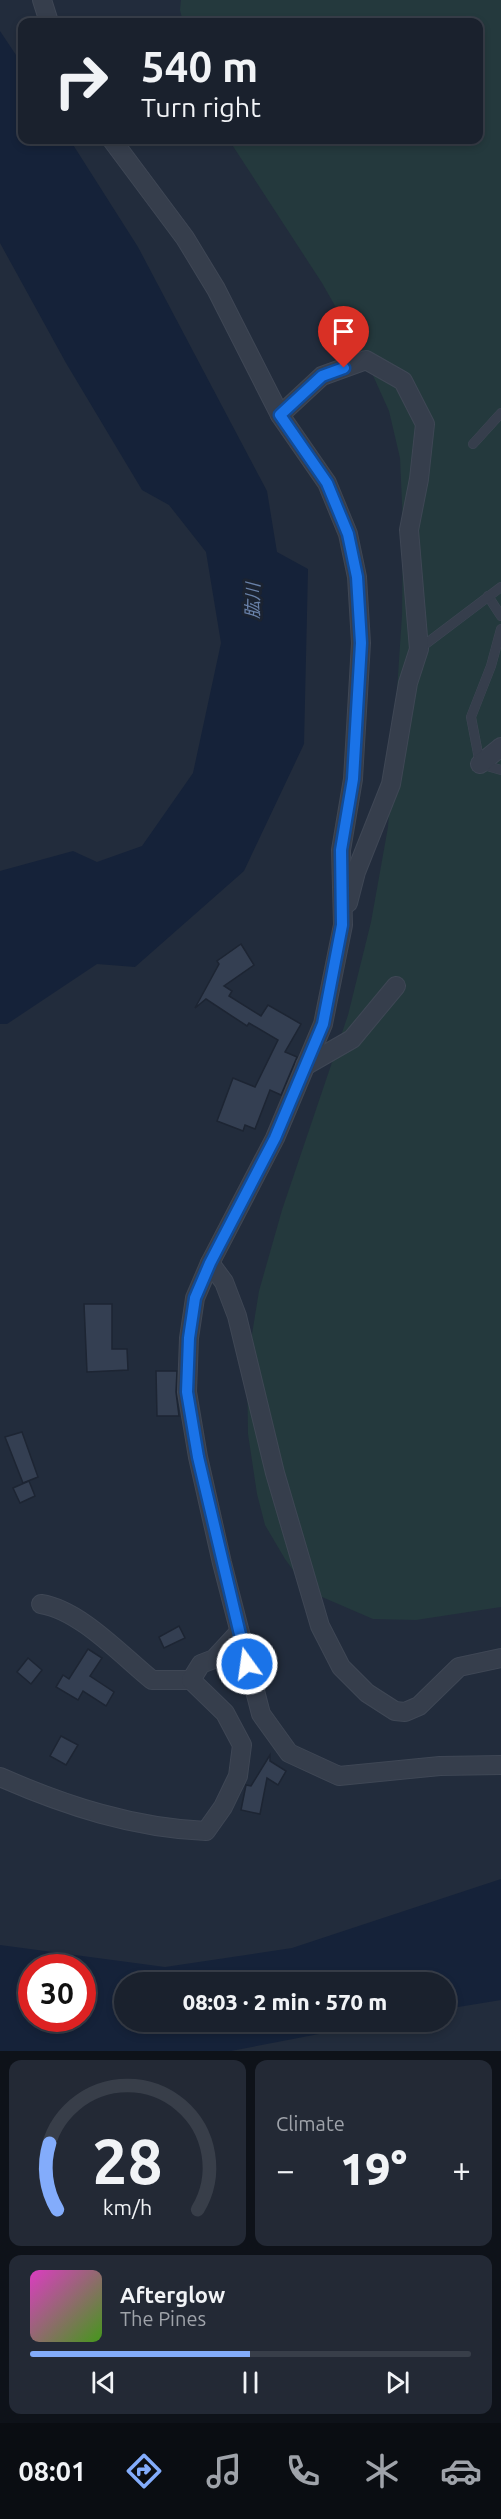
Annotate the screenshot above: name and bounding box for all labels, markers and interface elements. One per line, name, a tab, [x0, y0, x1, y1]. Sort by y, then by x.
icon: right	[42, 42, 120, 120]
text: 540 m	[141, 43, 258, 90]
text: Turn right	[141, 92, 261, 122]
pin	[318, 306, 369, 368]
icon: arrive	[327, 315, 360, 348]
water label: 肱川	[242, 581, 262, 619]
position arrow	[215, 1632, 279, 1696]
speed limit sign: 30	[18, 1954, 96, 2032]
text: 08:03 · 2 min · 570 m	[183, 1989, 387, 2014]
text: Climate	[276, 2112, 345, 2135]
text: 28	[92, 2126, 163, 2196]
text: 19°	[340, 2143, 407, 2194]
text: −	[276, 2151, 295, 2188]
text: +	[452, 2151, 471, 2188]
text: km/h	[103, 2195, 152, 2219]
text: Afterglow	[120, 2282, 225, 2307]
text: The Pines	[120, 2307, 206, 2330]
icon: previous	[87, 2366, 120, 2399]
icon: pause	[234, 2366, 267, 2399]
icon: next	[381, 2366, 414, 2399]
icon: directions	[123, 2450, 165, 2492]
icon: music	[203, 2450, 245, 2492]
icon: phone	[282, 2450, 324, 2492]
icon: climate	[361, 2450, 403, 2492]
icon: car	[440, 2450, 482, 2492]
text: 08:01	[19, 2456, 86, 2486]

